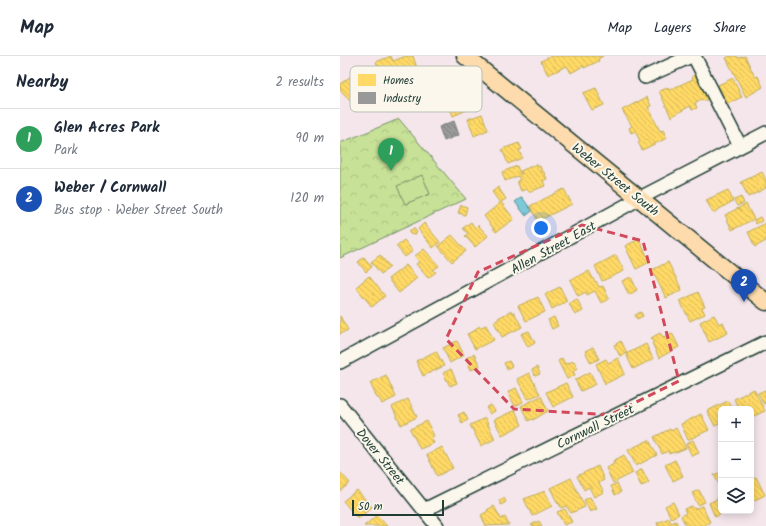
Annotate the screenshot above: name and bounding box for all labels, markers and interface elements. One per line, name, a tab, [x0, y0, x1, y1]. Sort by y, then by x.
text: Map	[20, 13, 54, 43]
text: Map	[608, 17, 632, 39]
text: Layers	[654, 17, 692, 39]
text: Share	[714, 17, 746, 39]
legend	[350, 66, 482, 112]
text: Nearby	[16, 69, 68, 96]
text: 2 results	[276, 72, 324, 93]
text: Homes	[383, 72, 414, 90]
text: Industry	[383, 90, 422, 108]
text: Glen Acres Park	[54, 116, 159, 140]
text: 1	[27, 128, 31, 149]
text: 90 m	[296, 128, 324, 149]
pin: 1	[378, 138, 404, 171]
street label: Weber Street South	[567, 138, 663, 222]
text: Park	[54, 140, 78, 161]
text: Weber / Cornwall	[54, 176, 166, 200]
text: 2	[25, 188, 33, 209]
text: 120 m	[290, 188, 324, 209]
text: Bus stop · Weber Street South	[54, 200, 223, 221]
street label: Allen Street East	[507, 216, 601, 280]
your location	[531, 218, 551, 238]
pin: 2	[731, 269, 757, 302]
street label: Cornwall Street	[553, 399, 639, 455]
map controls	[718, 406, 754, 514]
button: +	[718, 406, 754, 442]
street label: Dover Street	[350, 424, 410, 491]
button: −	[718, 442, 754, 478]
button: layers	[718, 478, 754, 514]
scale bar	[352, 498, 444, 517]
text: 50 m	[358, 498, 383, 516]

